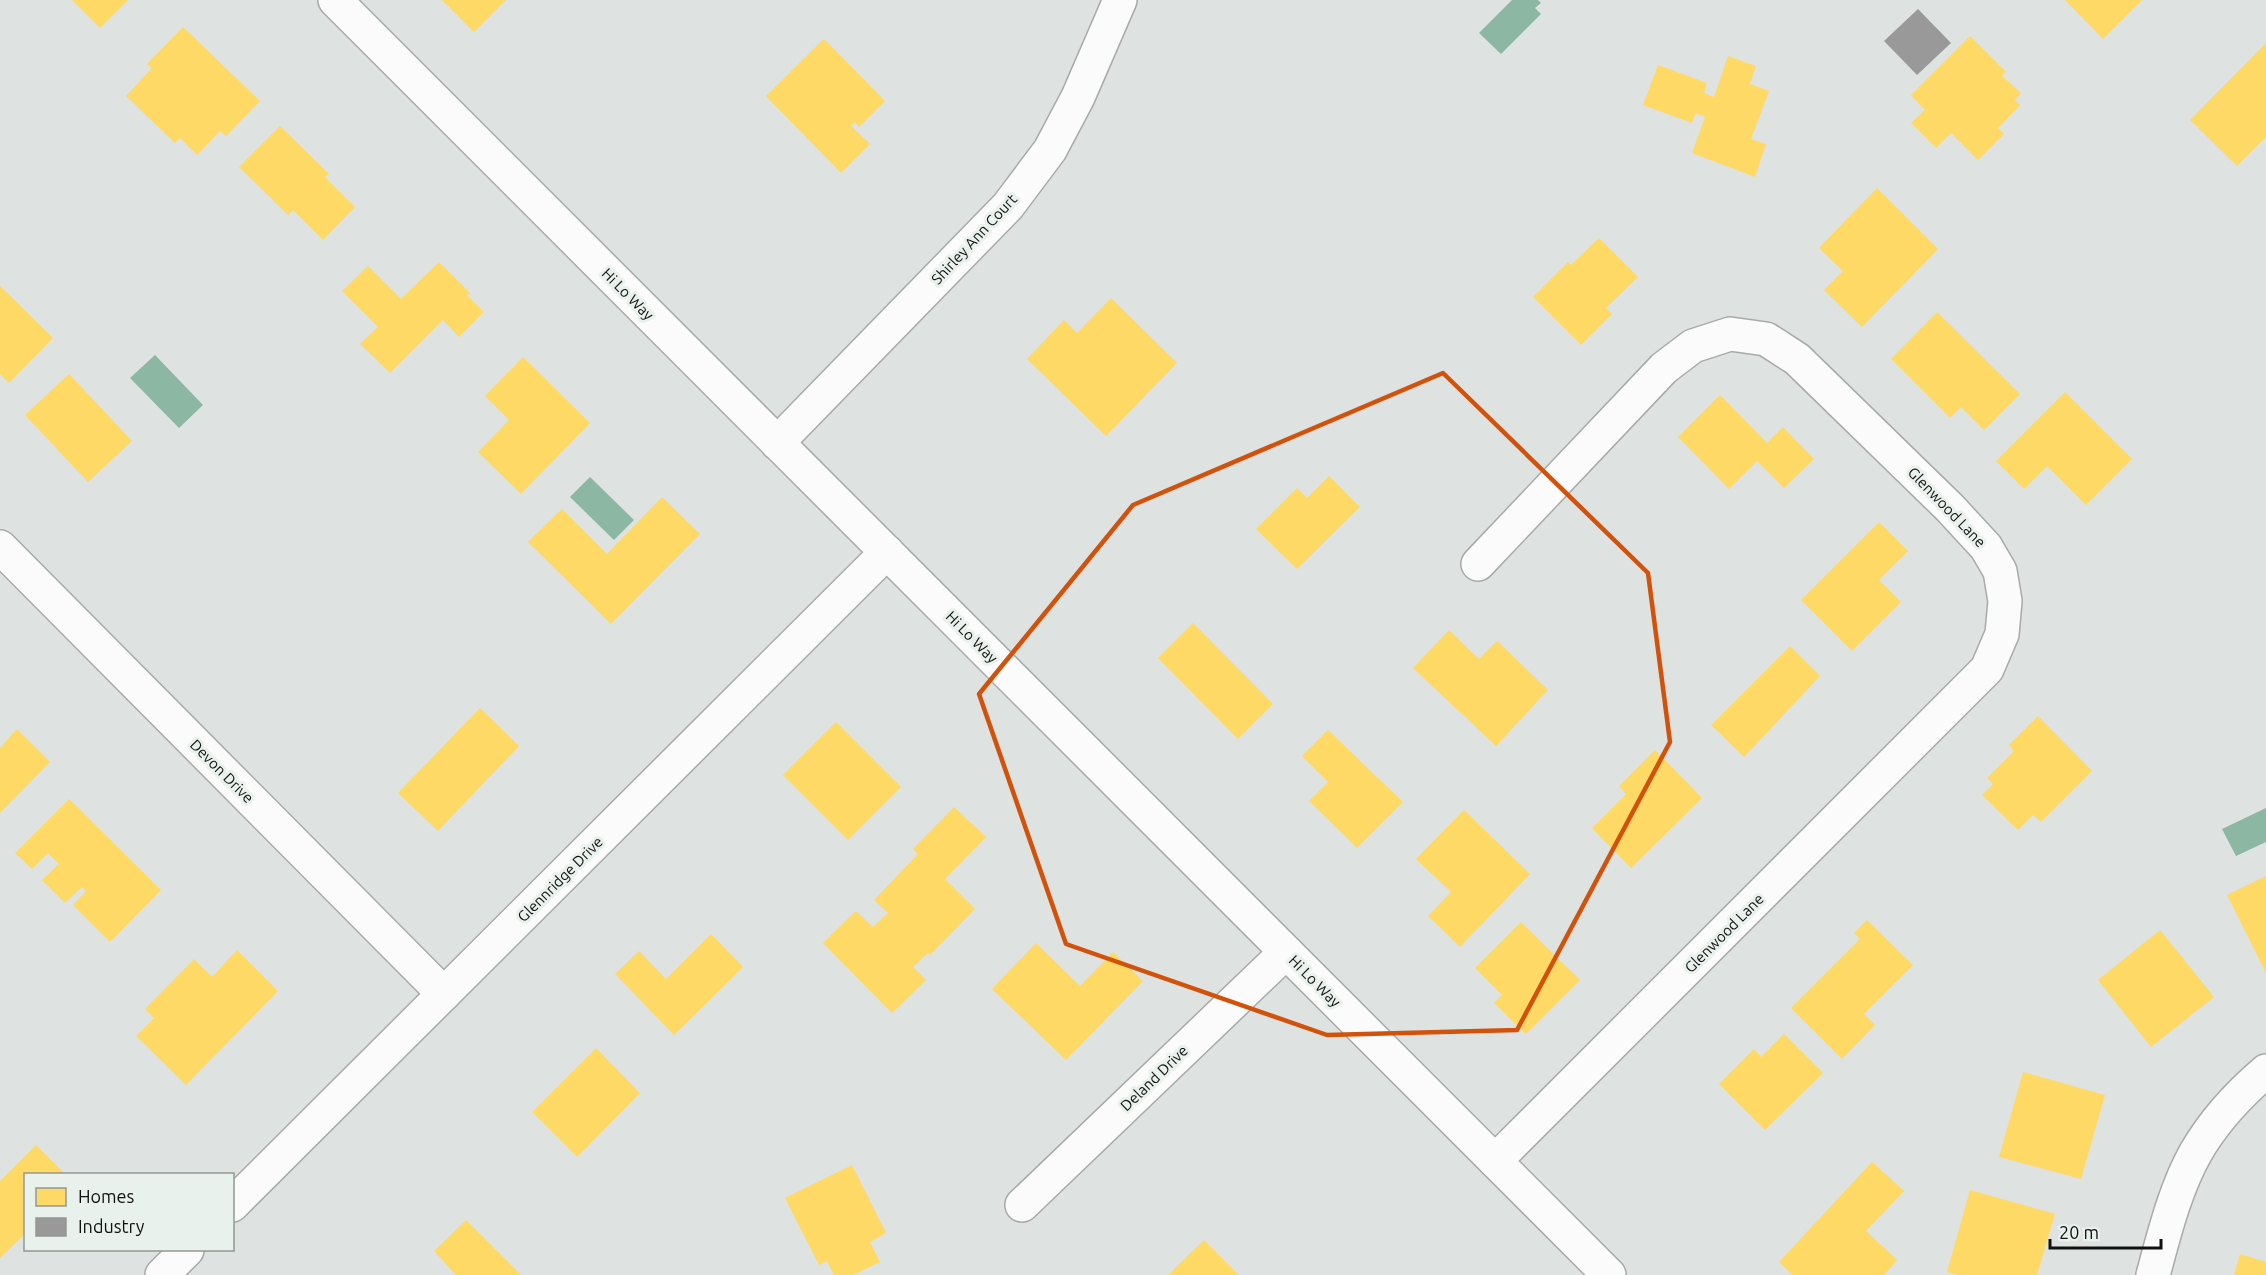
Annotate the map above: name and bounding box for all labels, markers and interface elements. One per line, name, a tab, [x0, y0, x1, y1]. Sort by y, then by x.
street label: Shirley Ann Court	[928, 190, 1020, 288]
street label: Hi Lo Way	[599, 265, 657, 323]
street label: Glenwood Lane	[1905, 464, 1989, 550]
street label: Hi Lo Way	[943, 608, 1001, 666]
street label: Devon Drive	[187, 736, 257, 806]
street label: Glennridge Drive	[514, 833, 606, 925]
street label: Glenwood Lane	[1681, 890, 1767, 976]
street label: Hi Lo Way	[1286, 952, 1344, 1010]
street label: Deland Drive	[1117, 1042, 1191, 1114]
legend	[24, 1173, 234, 1251]
text: Homes	[78, 1186, 135, 1206]
scale bar	[2050, 1212, 2161, 1250]
text: Industry	[78, 1216, 145, 1236]
text: 20 m	[2059, 1222, 2099, 1242]

